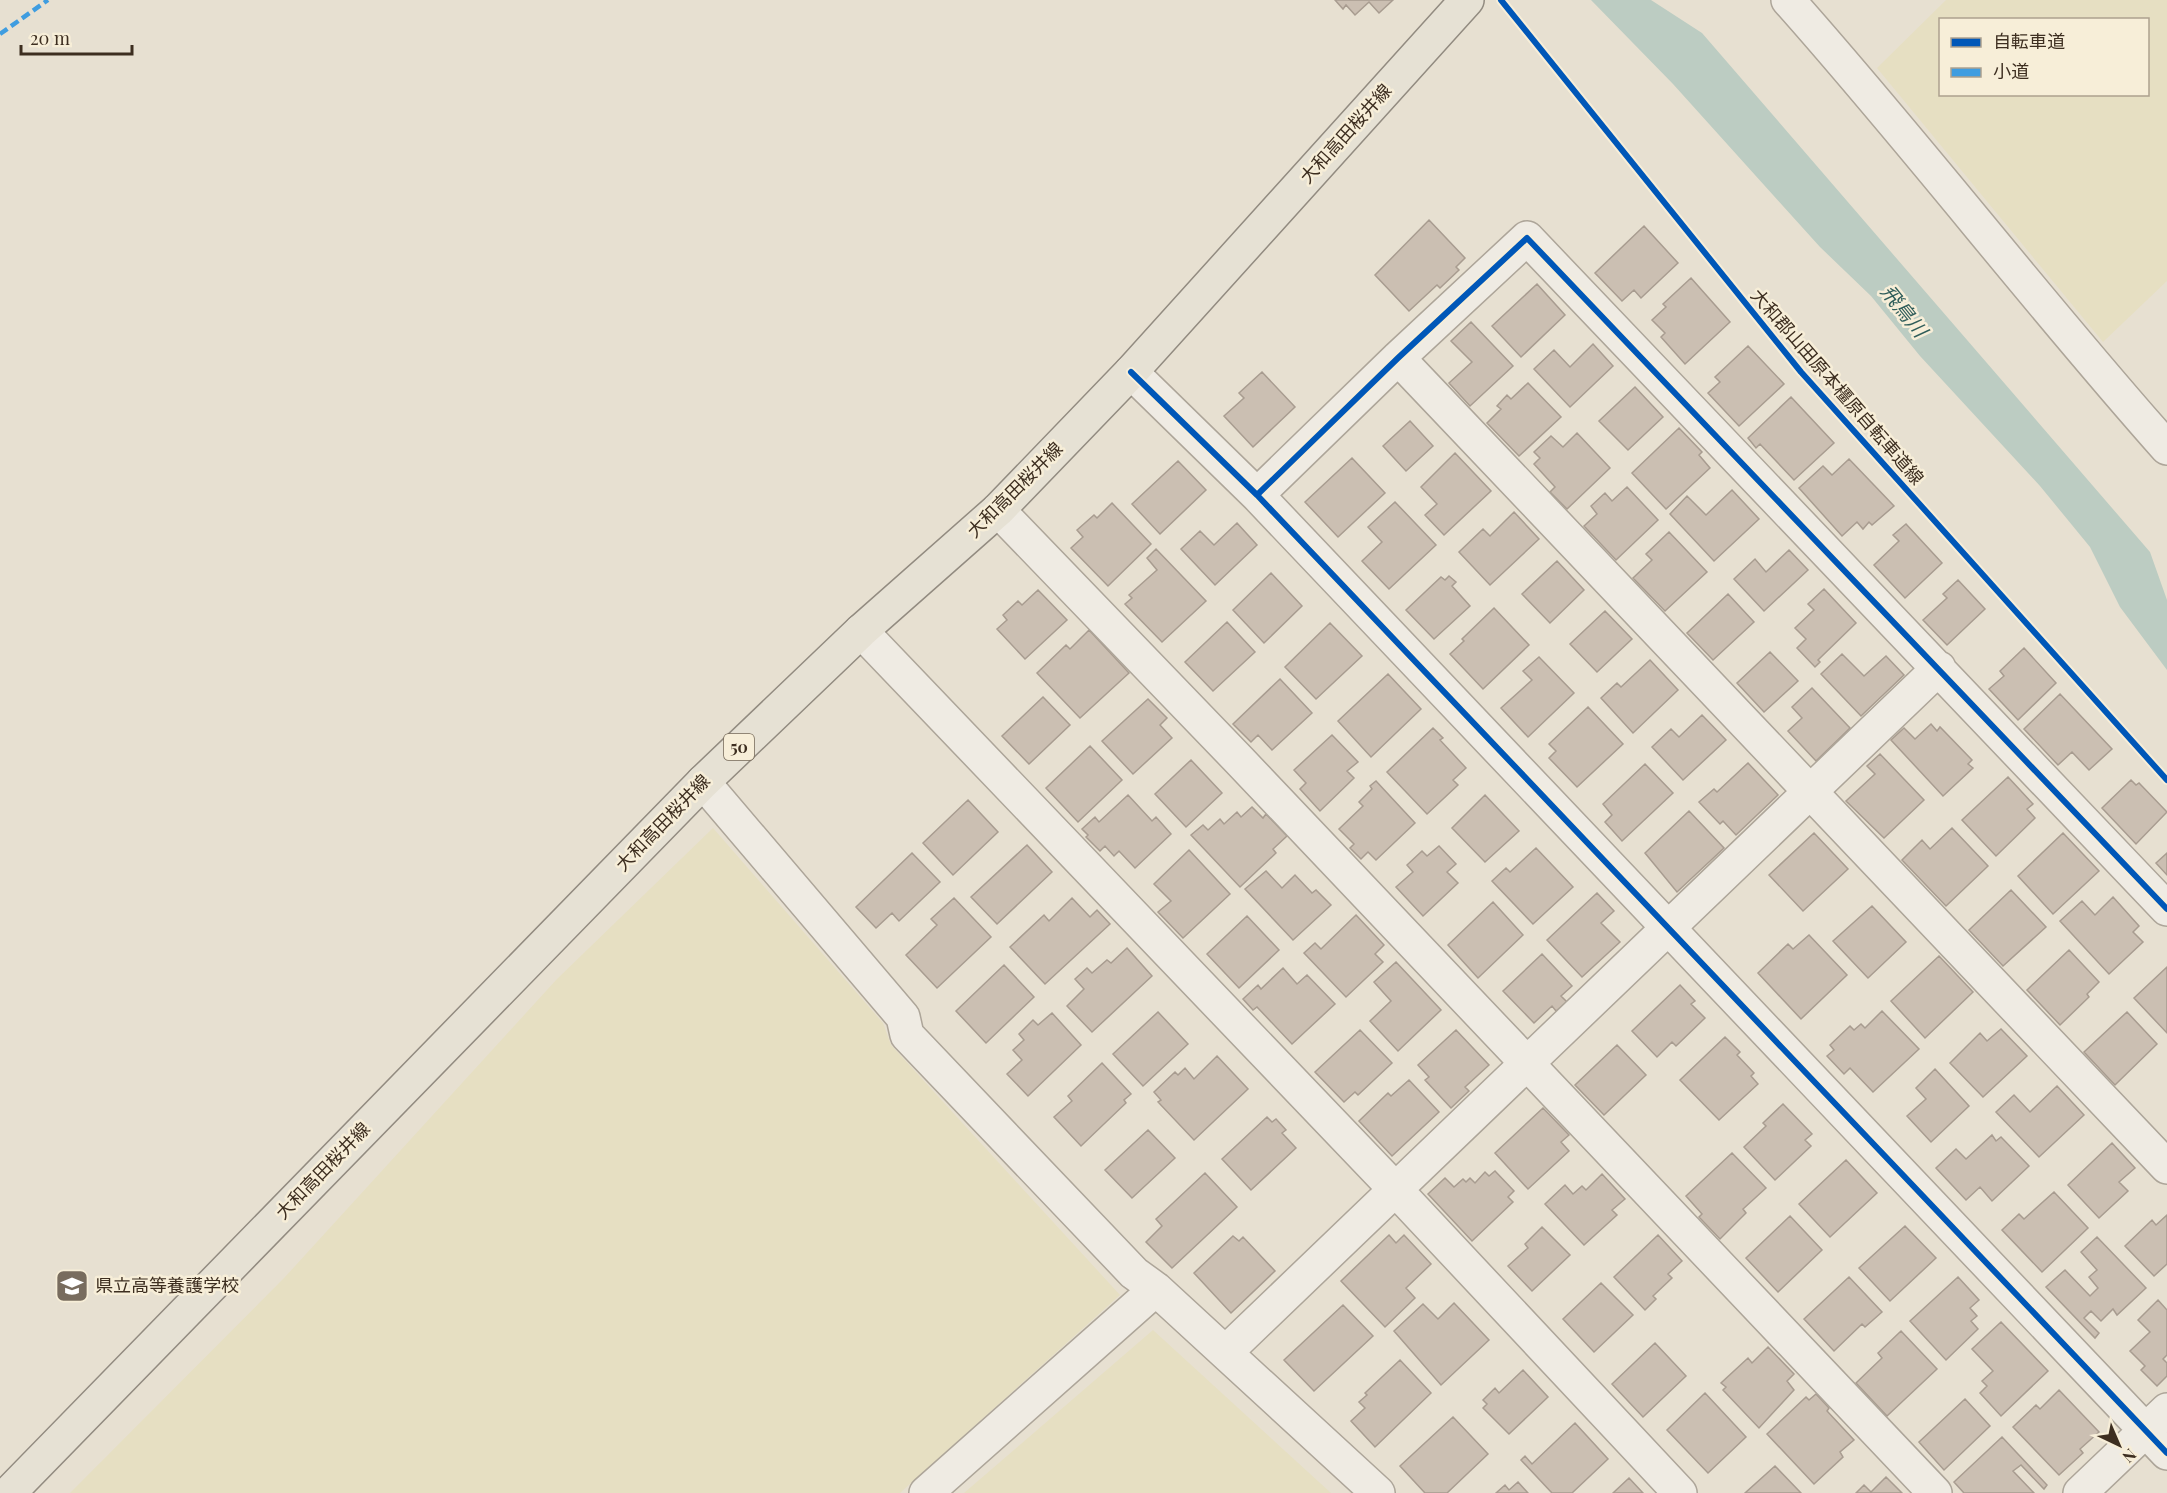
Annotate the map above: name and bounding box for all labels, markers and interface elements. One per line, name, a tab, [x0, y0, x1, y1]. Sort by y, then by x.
scale bar	[21, 18, 132, 56]
legend	[1939, 18, 2149, 96]
text: 20 m	[30, 26, 70, 50]
text: 自転車道	[1993, 29, 2065, 53]
text: 小道	[1993, 59, 2029, 83]
street label: 大和高田桜井線	[1294, 78, 1396, 188]
water label: 飛鳥川	[1876, 278, 1936, 343]
street label: 大和郡山田原本橿原自転車道線	[1746, 283, 1929, 489]
street label: 大和高田桜井線	[961, 436, 1067, 542]
road number: 50	[724, 734, 754, 760]
street label: 大和高田桜井線	[610, 769, 715, 876]
street label: 大和高田桜井線	[270, 1117, 375, 1224]
school or university icon: 県立高等養護学校	[54, 1268, 90, 1304]
place label: 県立高等養護学校	[95, 1273, 239, 1297]
north arrow	[2089, 1415, 2149, 1475]
text: N	[2118, 1445, 2141, 1468]

